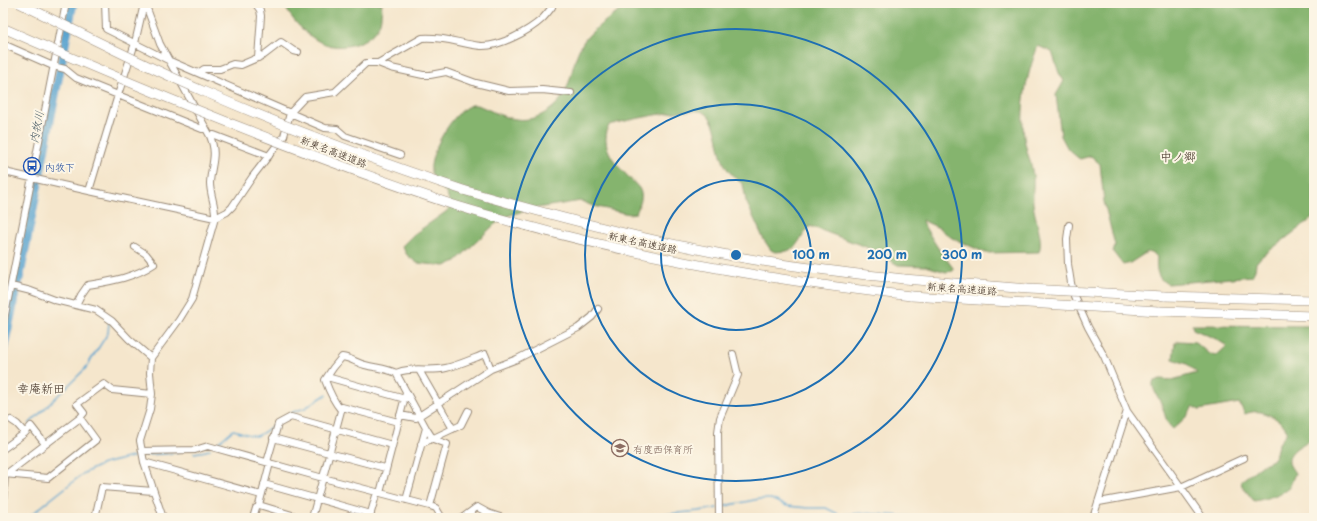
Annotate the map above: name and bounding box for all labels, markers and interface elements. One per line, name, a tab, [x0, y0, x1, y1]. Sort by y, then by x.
water label: 内牧川	[25, 109, 47, 145]
street label: 新東名高速道路	[299, 131, 369, 171]
district label: 中ノ郷	[1160, 147, 1196, 165]
bus stop icon: 内牧下	[22, 156, 42, 176]
place label: 内牧下	[45, 159, 75, 174]
street label: 新東名高速道路	[607, 227, 679, 257]
text: 100 m	[792, 245, 830, 263]
text: 200 m	[867, 245, 907, 263]
text: 300 m	[942, 245, 982, 263]
centre of rings	[729, 248, 743, 262]
street label: 新東名高速道路	[927, 278, 997, 298]
district label: 幸庵新田	[17, 379, 65, 397]
school or university icon: 有度西保育所	[610, 438, 630, 458]
place label: 有度西保育所	[633, 441, 693, 456]

